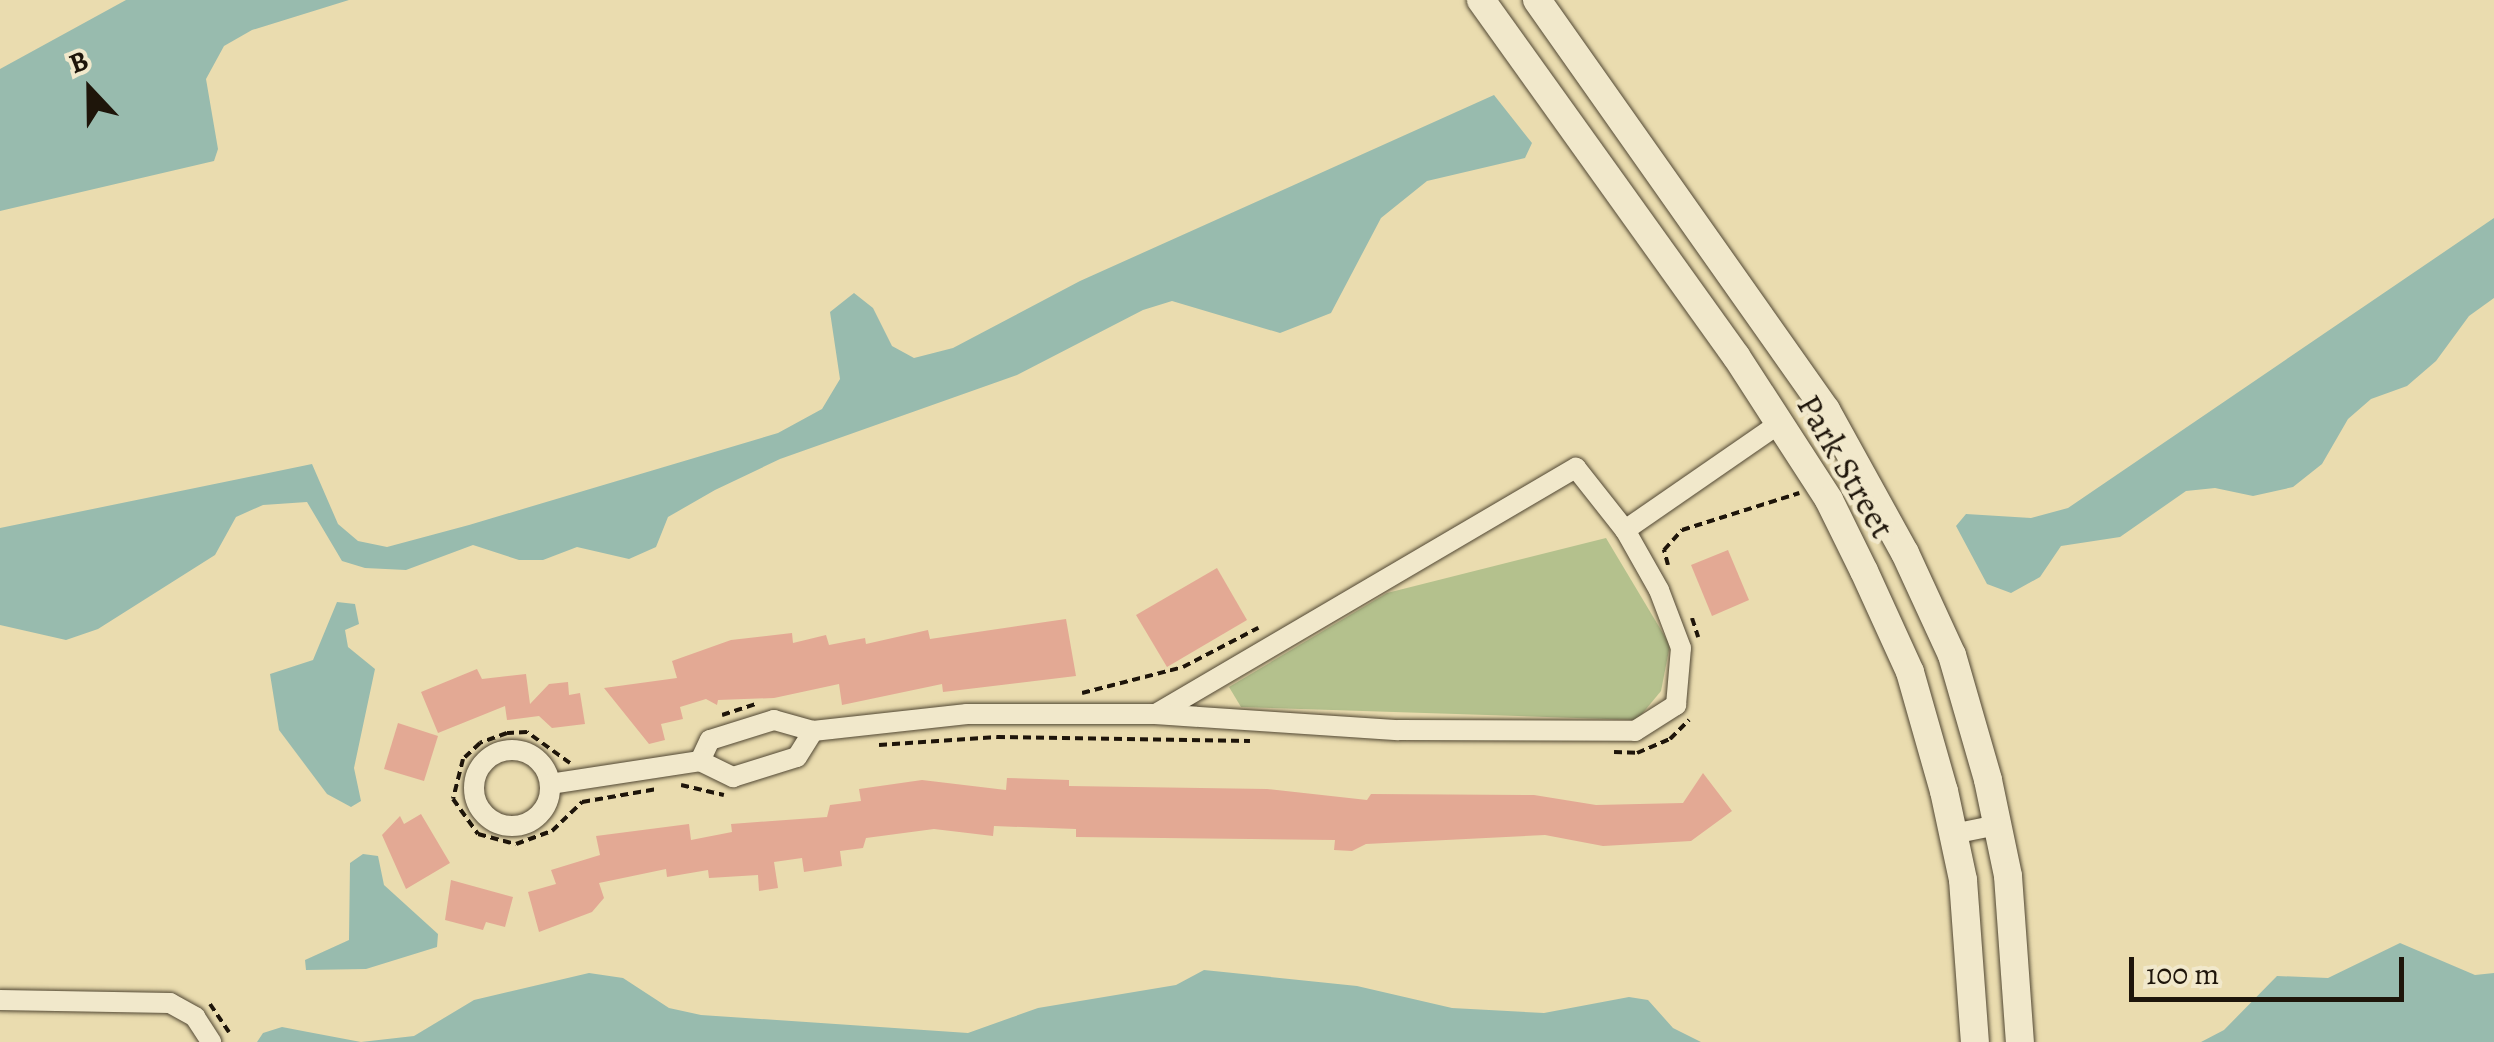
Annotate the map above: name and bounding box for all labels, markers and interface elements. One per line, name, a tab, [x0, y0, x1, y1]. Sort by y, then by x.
north arrow	[40, 40, 140, 140]
text: B	[64, 41, 94, 83]
street label: Park Street	[1788, 387, 1904, 545]
scale bar	[2134, 937, 2409, 999]
text: 100 m	[2146, 954, 2219, 994]

